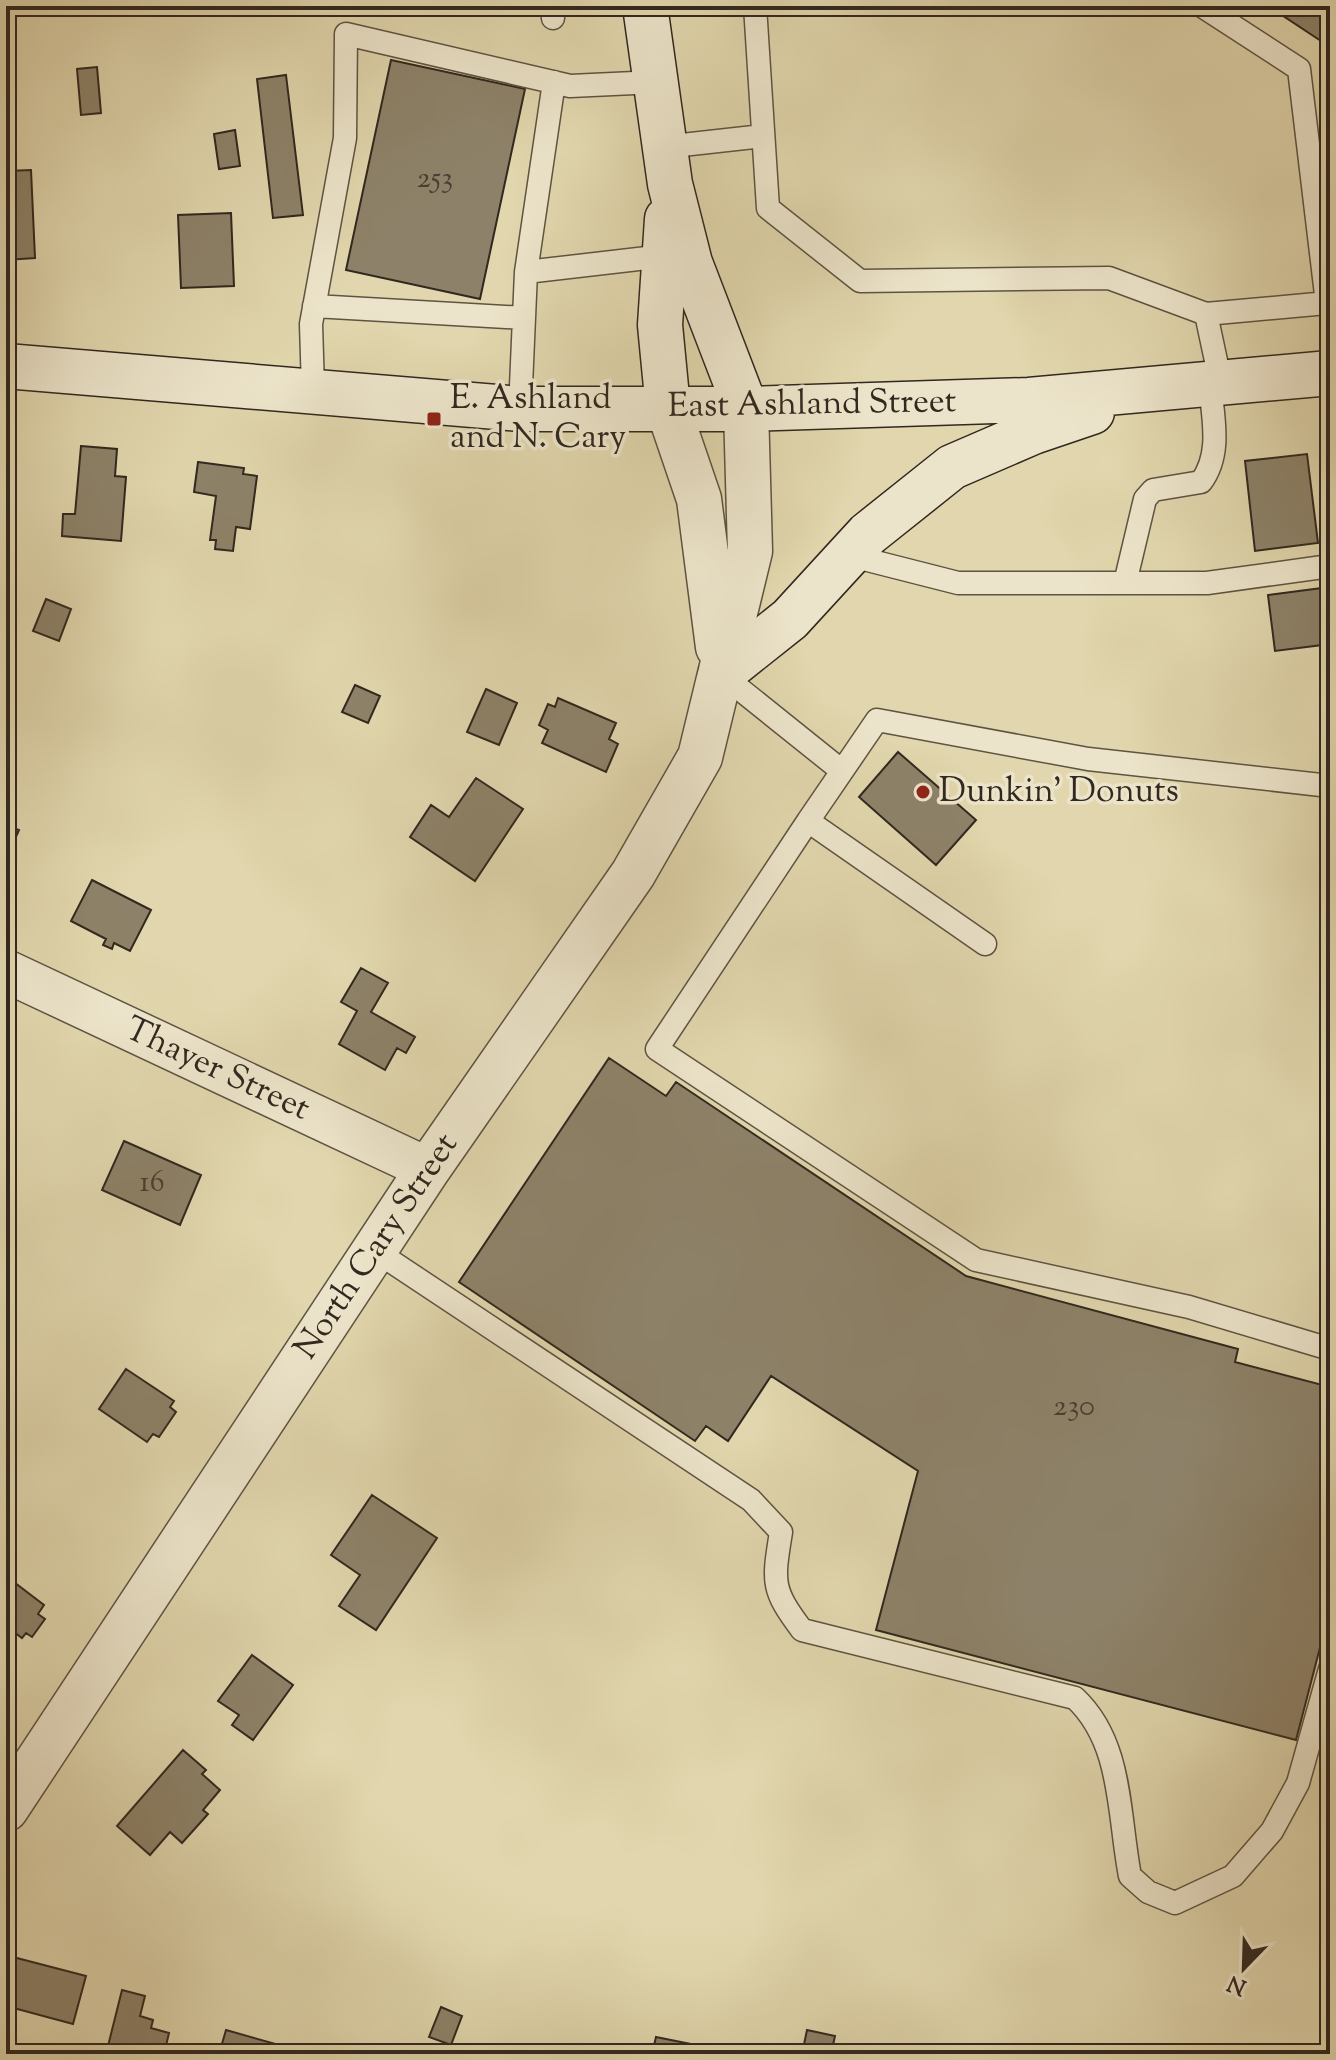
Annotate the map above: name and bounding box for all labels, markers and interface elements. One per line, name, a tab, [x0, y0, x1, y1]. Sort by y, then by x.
house number: 253	[417, 158, 453, 201]
place label: E. Ashland and N. Cary	[450, 375, 626, 463]
street label: East Ashland Street	[667, 378, 957, 432]
marker: E. Ashland and N. Cary	[425, 410, 443, 428]
place label: Dunkin' Donuts	[939, 768, 1179, 817]
marker: Dunkin' Donuts	[914, 783, 932, 801]
street label: Thayer Street	[116, 1006, 318, 1134]
street label: North Cary Street	[283, 1124, 471, 1370]
house number: 16	[139, 1162, 165, 1205]
house number: 230	[1053, 1386, 1095, 1429]
north arrow	[1204, 1928, 1284, 2008]
text: N	[1223, 1965, 1252, 2002]

